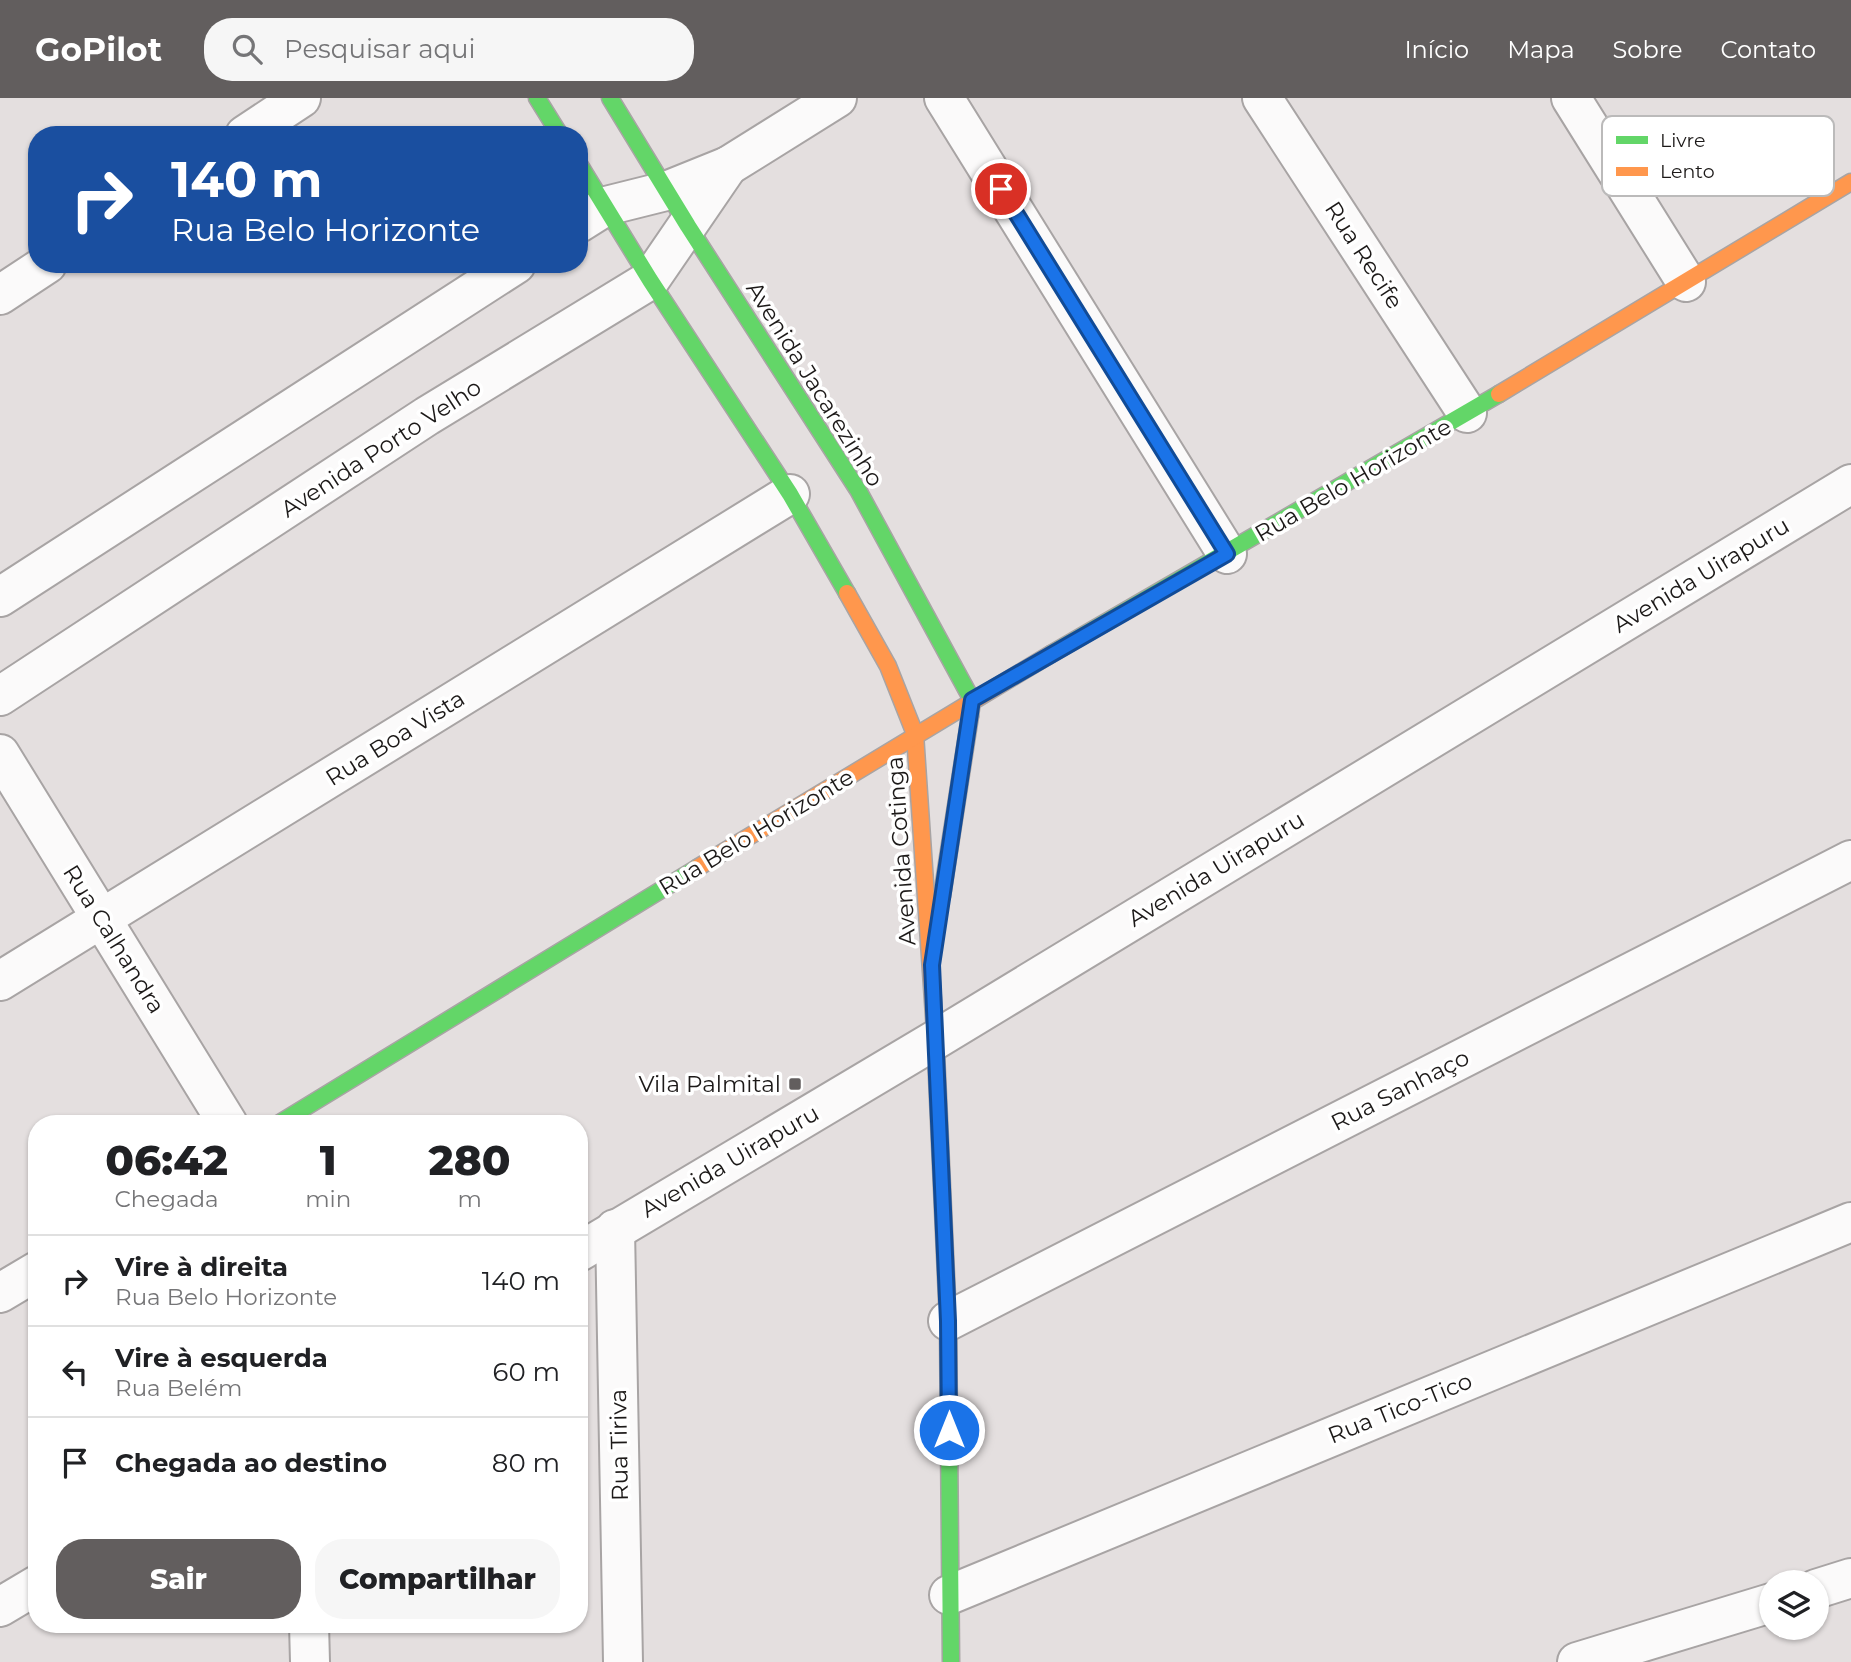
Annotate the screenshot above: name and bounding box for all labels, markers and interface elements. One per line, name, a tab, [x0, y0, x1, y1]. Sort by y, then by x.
search box	[204, 18, 694, 81]
text: GoPilot	[35, 29, 162, 69]
icon: search	[228, 30, 266, 68]
text: Pesquisar aqui	[284, 33, 476, 65]
text: Início	[1404, 35, 1469, 64]
text: Mapa	[1507, 35, 1575, 64]
text: Sobre	[1613, 35, 1682, 64]
text: Contato	[1720, 35, 1816, 64]
legend	[1602, 116, 1834, 196]
text: Livre	[1660, 129, 1705, 152]
text: 140 m	[171, 150, 323, 209]
icon: right	[56, 154, 147, 245]
pin	[971, 159, 1031, 219]
text: Lento	[1660, 160, 1715, 183]
icon: arrive	[982, 170, 1020, 208]
street label: Rua Recife	[1319, 196, 1409, 314]
text: Rua Belo Horizonte	[171, 210, 480, 249]
street label: Avenida Jacarezinho	[740, 276, 890, 492]
street label: Avenida Porto Velho	[276, 373, 486, 523]
street label: Rua Belo Horizonte	[1250, 412, 1456, 548]
street label: Avenida Uirapuru	[1608, 511, 1794, 639]
street label: Rua Boa Vista	[320, 684, 470, 792]
street label: Avenida Cotinga	[880, 756, 922, 946]
street label: Rua Belo Horizonte	[654, 763, 858, 901]
street label: Avenida Uirapuru	[1123, 805, 1309, 933]
street label: Rua Calhandra	[57, 860, 171, 1018]
street label: Rua Sanhaço	[1326, 1043, 1474, 1137]
place label: Vila Palmital	[638, 1070, 781, 1098]
marker: Vila Palmital	[787, 1076, 803, 1092]
street label: Avenida Uirapuru	[636, 1099, 824, 1223]
text: 06:42	[105, 1134, 228, 1186]
text: 1	[320, 1134, 337, 1186]
text: 280	[429, 1134, 511, 1186]
text: Chegada	[114, 1185, 219, 1213]
text: min	[305, 1185, 351, 1213]
text: m	[457, 1185, 482, 1213]
text: Vire à direita	[115, 1251, 288, 1283]
icon: right	[56, 1262, 94, 1300]
text: 140 m	[482, 1265, 560, 1297]
text: Rua Belo Horizonte	[115, 1283, 337, 1311]
text: Vire à esquerda	[115, 1342, 328, 1374]
icon: left	[56, 1353, 94, 1391]
text: 60 m	[493, 1356, 560, 1388]
street label: Rua Tico-Tico	[1324, 1366, 1476, 1450]
text: Rua Belém	[115, 1374, 242, 1402]
street label: Rua Tiriva	[604, 1389, 634, 1501]
position arrow	[912, 1393, 986, 1467]
icon: arrive	[56, 1444, 94, 1482]
text: Chegada ao destino	[115, 1447, 387, 1479]
text: 80 m	[492, 1447, 560, 1479]
button: Sair	[56, 1539, 301, 1619]
button: Compartilhar	[315, 1539, 560, 1619]
map controls	[1759, 1570, 1829, 1640]
button: layers	[1759, 1570, 1829, 1640]

